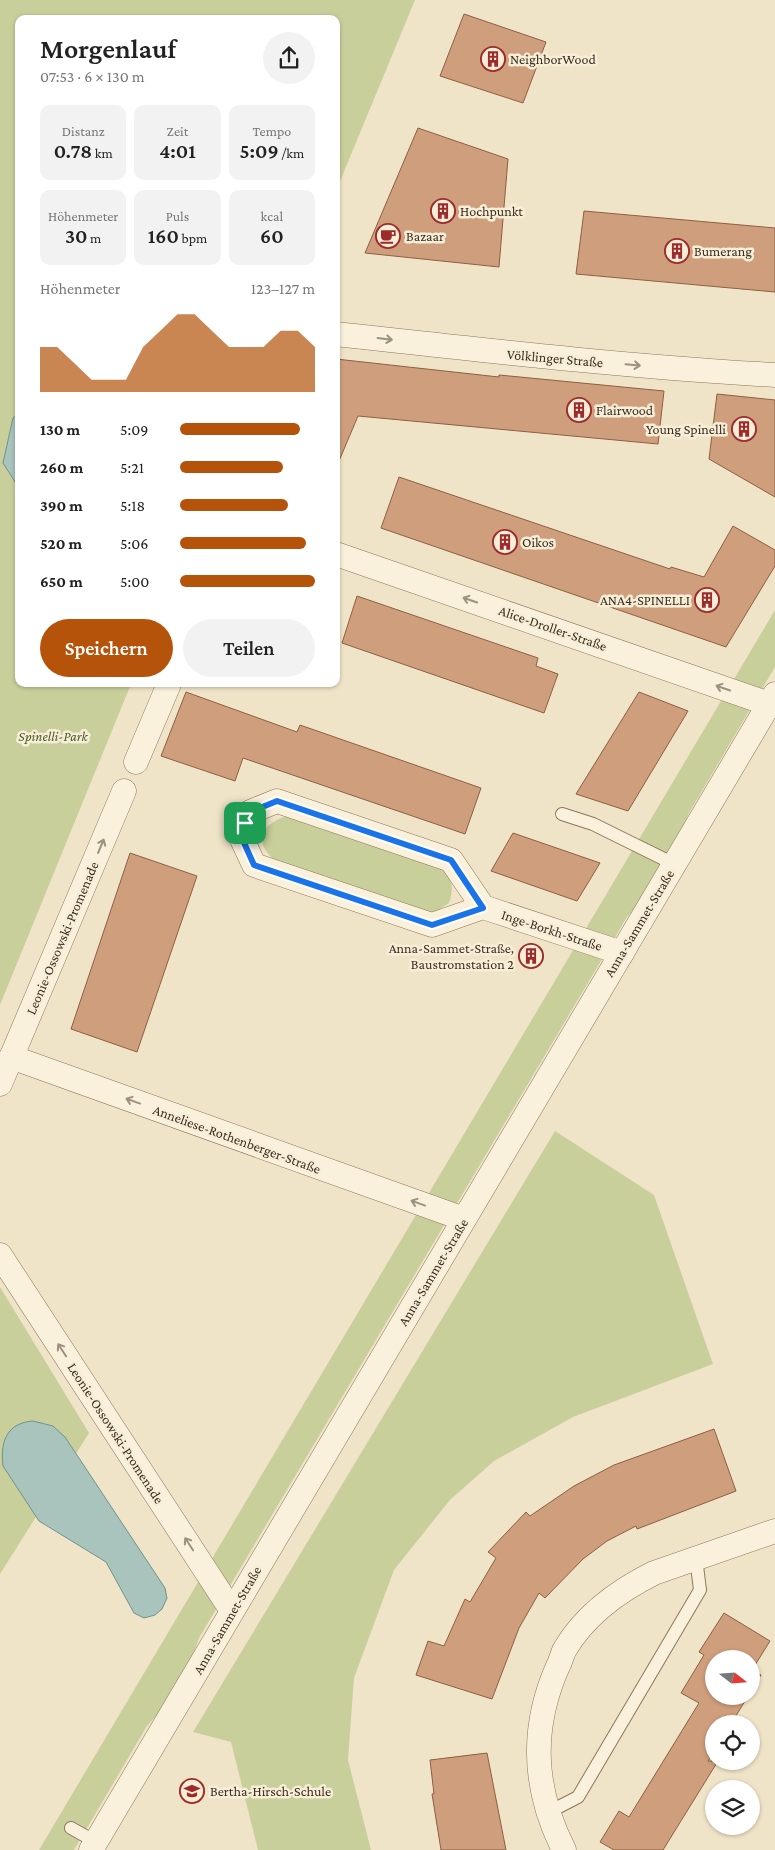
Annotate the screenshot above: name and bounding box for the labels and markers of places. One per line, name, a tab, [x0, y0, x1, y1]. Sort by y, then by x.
building icon: NeighborWood	[480, 46, 506, 72]
place label: NeighborWood	[510, 51, 596, 67]
building icon: Hochpunkt	[430, 198, 456, 224]
place label: Hochpunkt	[460, 203, 523, 219]
cafe icon: Bazaar	[375, 223, 401, 249]
place label: Bazaar	[406, 228, 444, 244]
building icon: Bumerang	[664, 238, 690, 264]
place label: Bumerang	[694, 243, 752, 259]
building icon: Flairwood	[566, 397, 592, 423]
place label: Flairwood	[596, 402, 654, 418]
building icon: Young Spinelli	[731, 416, 757, 442]
place label: Young Spinelli	[646, 421, 726, 437]
building icon: Oikos	[492, 529, 518, 555]
place label: Oikos	[522, 534, 554, 550]
building icon: ANA4-SPINELLI	[694, 587, 720, 613]
place label: ANA4-SPINELLI	[600, 592, 690, 608]
pin	[224, 802, 266, 844]
place label: Anna-Sammet-Straße, Baustromstation 2	[389, 940, 514, 972]
building icon: Anna-Sammet-Straße, Baustromstation 2	[518, 943, 544, 969]
school or university icon: Bertha-Hirsch-Schule	[179, 1778, 205, 1804]
place label: Bertha-Hirsch-Schule	[210, 1783, 331, 1799]

